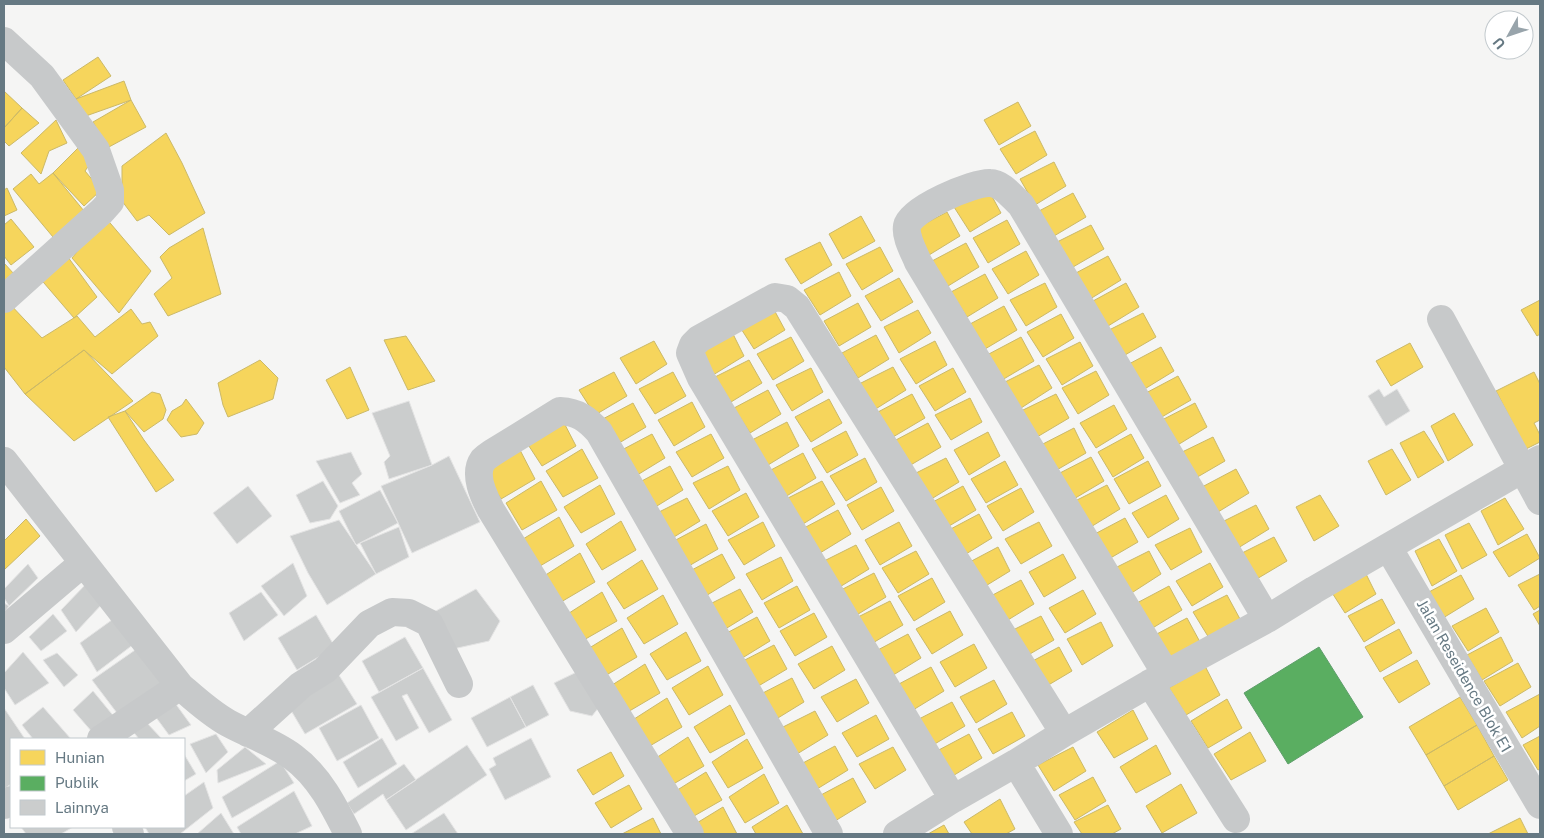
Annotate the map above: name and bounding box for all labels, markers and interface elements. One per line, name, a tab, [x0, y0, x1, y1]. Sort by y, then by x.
north arrow	[1484, 10, 1534, 60]
text: U	[1490, 34, 1508, 52]
street label: Jalan Reseidence Blok E1	[1414, 596, 1515, 755]
legend	[10, 738, 185, 828]
text: Hunian	[55, 749, 105, 766]
text: Publik	[55, 774, 99, 791]
text: Lainnya	[55, 799, 109, 816]

